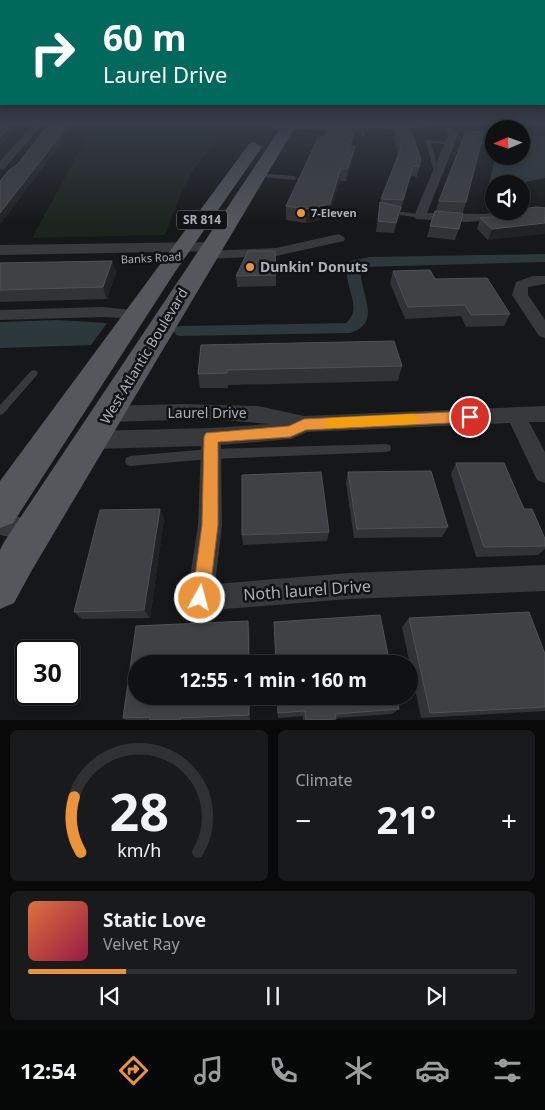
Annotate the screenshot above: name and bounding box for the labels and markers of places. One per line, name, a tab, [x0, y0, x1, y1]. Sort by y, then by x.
place label: 7-Eleven	[311, 205, 357, 220]
marker: 7-Eleven	[295, 207, 307, 219]
place label: Dunkin' Donuts	[260, 257, 368, 276]
marker: Dunkin' Donuts	[244, 261, 256, 273]
pin	[449, 396, 491, 438]

